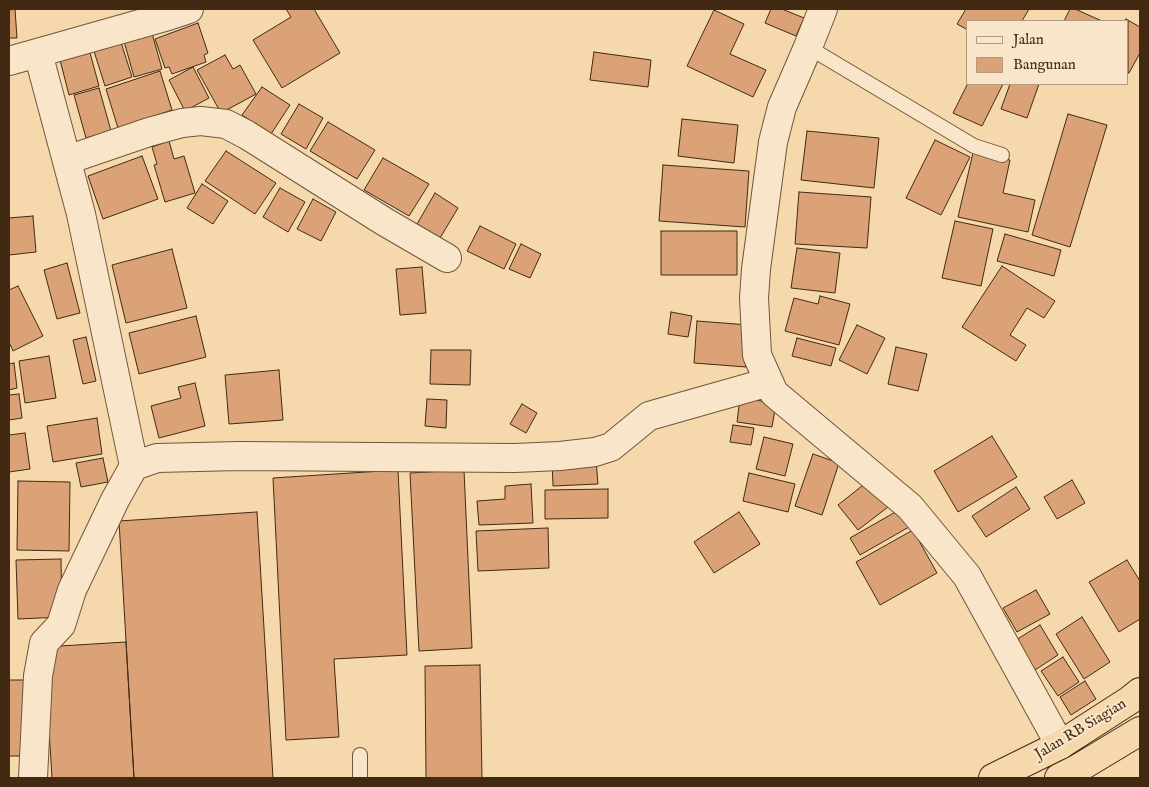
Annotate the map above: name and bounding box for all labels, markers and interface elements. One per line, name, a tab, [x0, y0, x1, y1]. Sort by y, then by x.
legend	[966, 20, 1129, 85]
text: Jalan	[1013, 30, 1044, 49]
text: Bangunan	[1013, 55, 1076, 74]
street label: Jalan RB Siagian	[1032, 696, 1130, 764]

